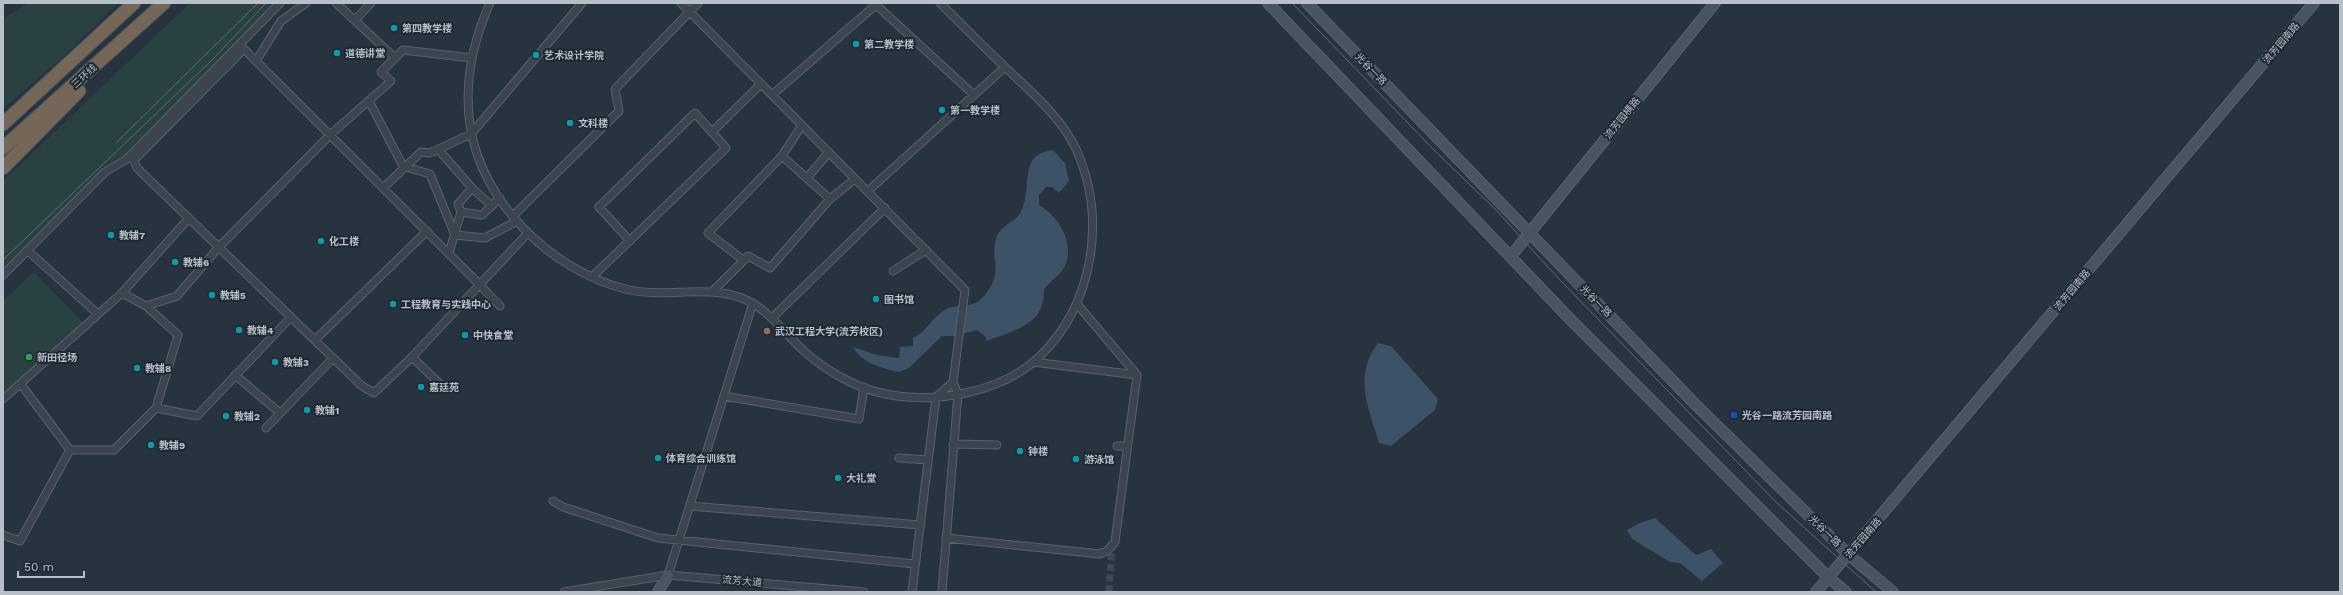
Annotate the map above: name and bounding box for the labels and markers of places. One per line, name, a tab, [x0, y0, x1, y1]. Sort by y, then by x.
marker: 第四教学楼	[389, 23, 399, 33]
place label: 第四教学楼	[402, 23, 452, 34]
marker: 第二教学楼	[851, 39, 861, 49]
place label: 第二教学楼	[864, 39, 914, 50]
place label: 道德讲堂	[345, 47, 385, 59]
marker: 道德讲堂	[332, 48, 342, 58]
marker: 艺术设计学院	[531, 50, 541, 60]
place label: 艺术设计学院	[544, 50, 604, 61]
marker: 第一教学楼	[937, 105, 947, 115]
place label: 第一教学楼	[950, 105, 1000, 116]
marker: 文科楼	[565, 118, 575, 128]
place label: 文科楼	[578, 118, 608, 129]
place label: 教辅7	[119, 229, 145, 241]
marker: 教辅7	[106, 230, 116, 240]
place label: 化工楼	[329, 235, 359, 247]
marker: 化工楼	[316, 236, 326, 246]
place label: 教辅6	[183, 256, 209, 268]
marker: 教辅6	[170, 257, 180, 267]
place label: 教辅5	[220, 289, 246, 301]
marker: 教辅5	[207, 290, 217, 300]
marker: 图书馆	[871, 294, 881, 304]
place label: 图书馆	[884, 294, 914, 305]
marker: 工程教育与实践中心	[388, 299, 398, 309]
place label: 工程教育与实践中心	[401, 299, 491, 310]
place label: 教辅4	[247, 324, 274, 336]
marker: 教辅4	[234, 325, 244, 335]
place label: 武汉工程大学(流芳校区)	[775, 325, 883, 337]
marker: 武汉工程大学(流芳校区)	[762, 326, 772, 336]
marker: 中快食堂	[460, 330, 470, 340]
place label: 中快食堂	[473, 330, 513, 341]
marker: 新田径场	[24, 352, 34, 362]
place label: 新田径场	[37, 352, 77, 363]
place label: 教辅3	[283, 356, 309, 368]
marker: 教辅3	[270, 357, 280, 367]
place label: 教辅8	[145, 362, 171, 374]
marker: 教辅8	[132, 363, 142, 373]
marker: 嘉廷苑	[416, 382, 426, 392]
place label: 嘉廷苑	[429, 382, 459, 393]
place label: 教辅1	[315, 404, 339, 416]
marker: 教辅1	[302, 405, 312, 415]
place label: 教辅2	[234, 410, 260, 422]
marker: 光谷一路流芳园南路	[1729, 410, 1739, 420]
place label: 光谷一路流芳园南路	[1742, 410, 1833, 421]
marker: 教辅2	[221, 411, 231, 421]
place label: 教辅9	[159, 439, 185, 451]
marker: 教辅9	[146, 440, 156, 450]
marker: 钟楼	[1015, 446, 1025, 456]
place label: 钟楼	[1028, 446, 1048, 457]
marker: 体育综合训练馆	[653, 453, 663, 463]
place label: 体育综合训练馆	[665, 453, 736, 464]
marker: 游泳馆	[1071, 454, 1081, 464]
place label: 游泳馆	[1084, 454, 1114, 465]
place label: 大礼堂	[846, 472, 876, 484]
marker: 大礼堂	[833, 473, 843, 483]

